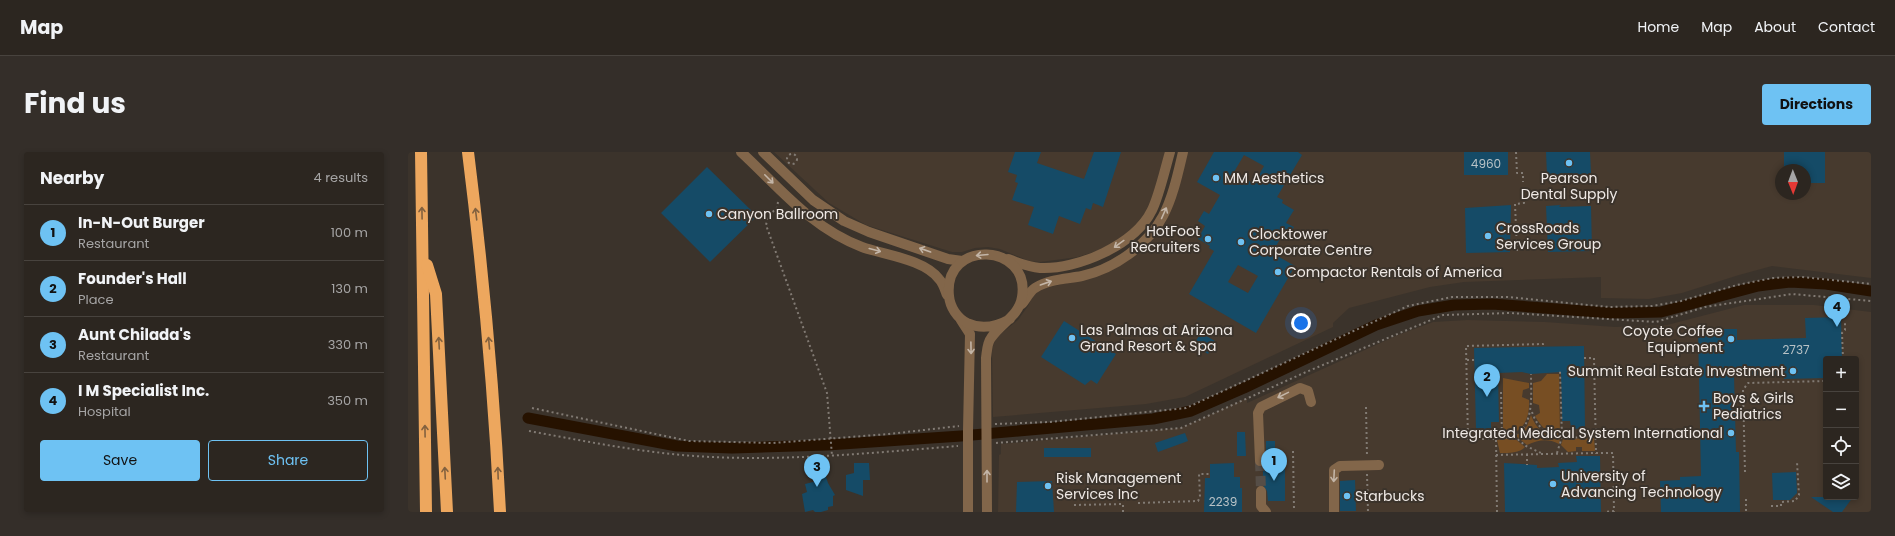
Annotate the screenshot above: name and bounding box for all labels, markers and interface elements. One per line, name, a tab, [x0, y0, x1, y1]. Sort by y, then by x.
text: Map	[20, 14, 63, 41]
text: Home	[1637, 17, 1679, 37]
text: Map	[1701, 17, 1732, 37]
text: About	[1754, 17, 1796, 37]
text: Contact	[1818, 17, 1875, 37]
text: Find us	[24, 84, 126, 123]
button: Directions	[1762, 84, 1871, 125]
house number: 4960	[1471, 155, 1501, 172]
marker: Pearson Dental Supply	[1564, 158, 1574, 168]
north arrow	[1775, 164, 1811, 200]
text: Nearby	[40, 166, 104, 190]
text: 4 results	[314, 168, 368, 187]
place label: MM Aesthetics	[1224, 168, 1324, 188]
place label: Pearson Dental Supply	[1521, 168, 1617, 204]
marker: MM Aesthetics	[1211, 173, 1221, 183]
one-way arrow	[764, 174, 774, 184]
place label: Canyon Ballroom	[717, 204, 838, 224]
one-way arrow	[418, 207, 426, 220]
one-way arrow	[1161, 207, 1168, 219]
one-way arrow	[472, 208, 480, 221]
marker: Canyon Ballroom	[704, 209, 714, 219]
text: In-N-Out Burger	[78, 212, 205, 233]
place label: CrossRoads Services Group	[1496, 218, 1601, 254]
place label: HotFoot Recruiters	[1130, 221, 1200, 257]
text: 1	[51, 223, 55, 242]
text: 100 m	[331, 223, 368, 242]
place label: Clocktower Corporate Centre	[1249, 224, 1372, 260]
marker: CrossRoads Services Group	[1483, 231, 1493, 241]
text: Restaurant	[78, 234, 149, 253]
marker: HotFoot Recruiters	[1203, 234, 1213, 244]
marker: Clocktower Corporate Centre	[1236, 237, 1246, 247]
one-way arrow	[1113, 240, 1124, 248]
one-way arrow	[919, 246, 931, 254]
one-way arrow	[868, 247, 881, 255]
one-way arrow	[976, 251, 989, 258]
place label: Compactor Rentals of America	[1286, 262, 1502, 282]
marker: Compactor Rentals of America	[1273, 267, 1283, 277]
text: Founder's Hall	[78, 268, 187, 289]
text: 2	[49, 279, 57, 298]
text: 130 m	[331, 279, 368, 298]
one-way arrow	[1039, 279, 1051, 287]
text: Place	[78, 290, 113, 309]
pin: 4	[1824, 294, 1850, 327]
your location	[1291, 313, 1311, 333]
place label: Las Palmas at Arizona Grand Resort & Spa	[1080, 320, 1233, 356]
place label: Coyote Coffee Equipment	[1623, 321, 1723, 357]
text: Aunt Chilada's	[78, 324, 191, 345]
marker: Las Palmas at Arizona Grand Resort & Spa	[1067, 333, 1077, 343]
marker: Coyote Coffee Equipment	[1726, 334, 1736, 344]
text: 3	[49, 335, 57, 354]
text: 330 m	[328, 335, 368, 354]
one-way arrow	[435, 337, 442, 350]
one-way arrow	[485, 337, 492, 350]
one-way arrow	[967, 341, 974, 354]
house number: 2737	[1782, 341, 1810, 358]
text: Restaurant	[78, 346, 149, 365]
map controls	[1823, 356, 1859, 500]
button: +	[1823, 356, 1859, 392]
place label: Summit Real Estate Investment	[1568, 361, 1785, 381]
pin: 2	[1474, 364, 1500, 397]
marker: Summit Real Estate Investment	[1788, 366, 1798, 376]
text: I M Specialist Inc.	[78, 380, 209, 401]
place label: Boys & Girls Pediatrics	[1713, 388, 1794, 424]
text: 4	[49, 391, 57, 410]
text: 350 m	[327, 391, 368, 410]
one-way arrow	[1277, 392, 1289, 399]
button: −	[1823, 392, 1859, 428]
marker: Boys & Girls Pediatrics	[1698, 400, 1710, 412]
text: Hospital	[78, 402, 131, 421]
place label: Integrated Medical System International	[1442, 423, 1723, 443]
one-way arrow	[421, 425, 429, 438]
marker: Integrated Medical System International	[1726, 428, 1736, 438]
button: locate	[1823, 428, 1859, 464]
button: Save	[40, 440, 200, 481]
button: Share	[208, 440, 368, 481]
pin: 1	[1261, 448, 1287, 481]
pin: 3	[804, 454, 830, 487]
button: layers	[1823, 464, 1859, 500]
place label: University of Advancing Technology	[1561, 466, 1722, 502]
one-way arrow	[441, 467, 448, 480]
one-way arrow	[494, 467, 502, 480]
place label: Risk Management Services Inc	[1056, 468, 1181, 504]
one-way arrow	[1331, 469, 1338, 482]
one-way arrow	[983, 470, 991, 483]
marker: University of Advancing Technology	[1548, 479, 1558, 489]
marker: Risk Management Services Inc	[1043, 481, 1053, 491]
place label: Starbucks	[1355, 486, 1424, 506]
marker: Starbucks	[1342, 491, 1352, 501]
house number: 2239	[1209, 493, 1237, 510]

